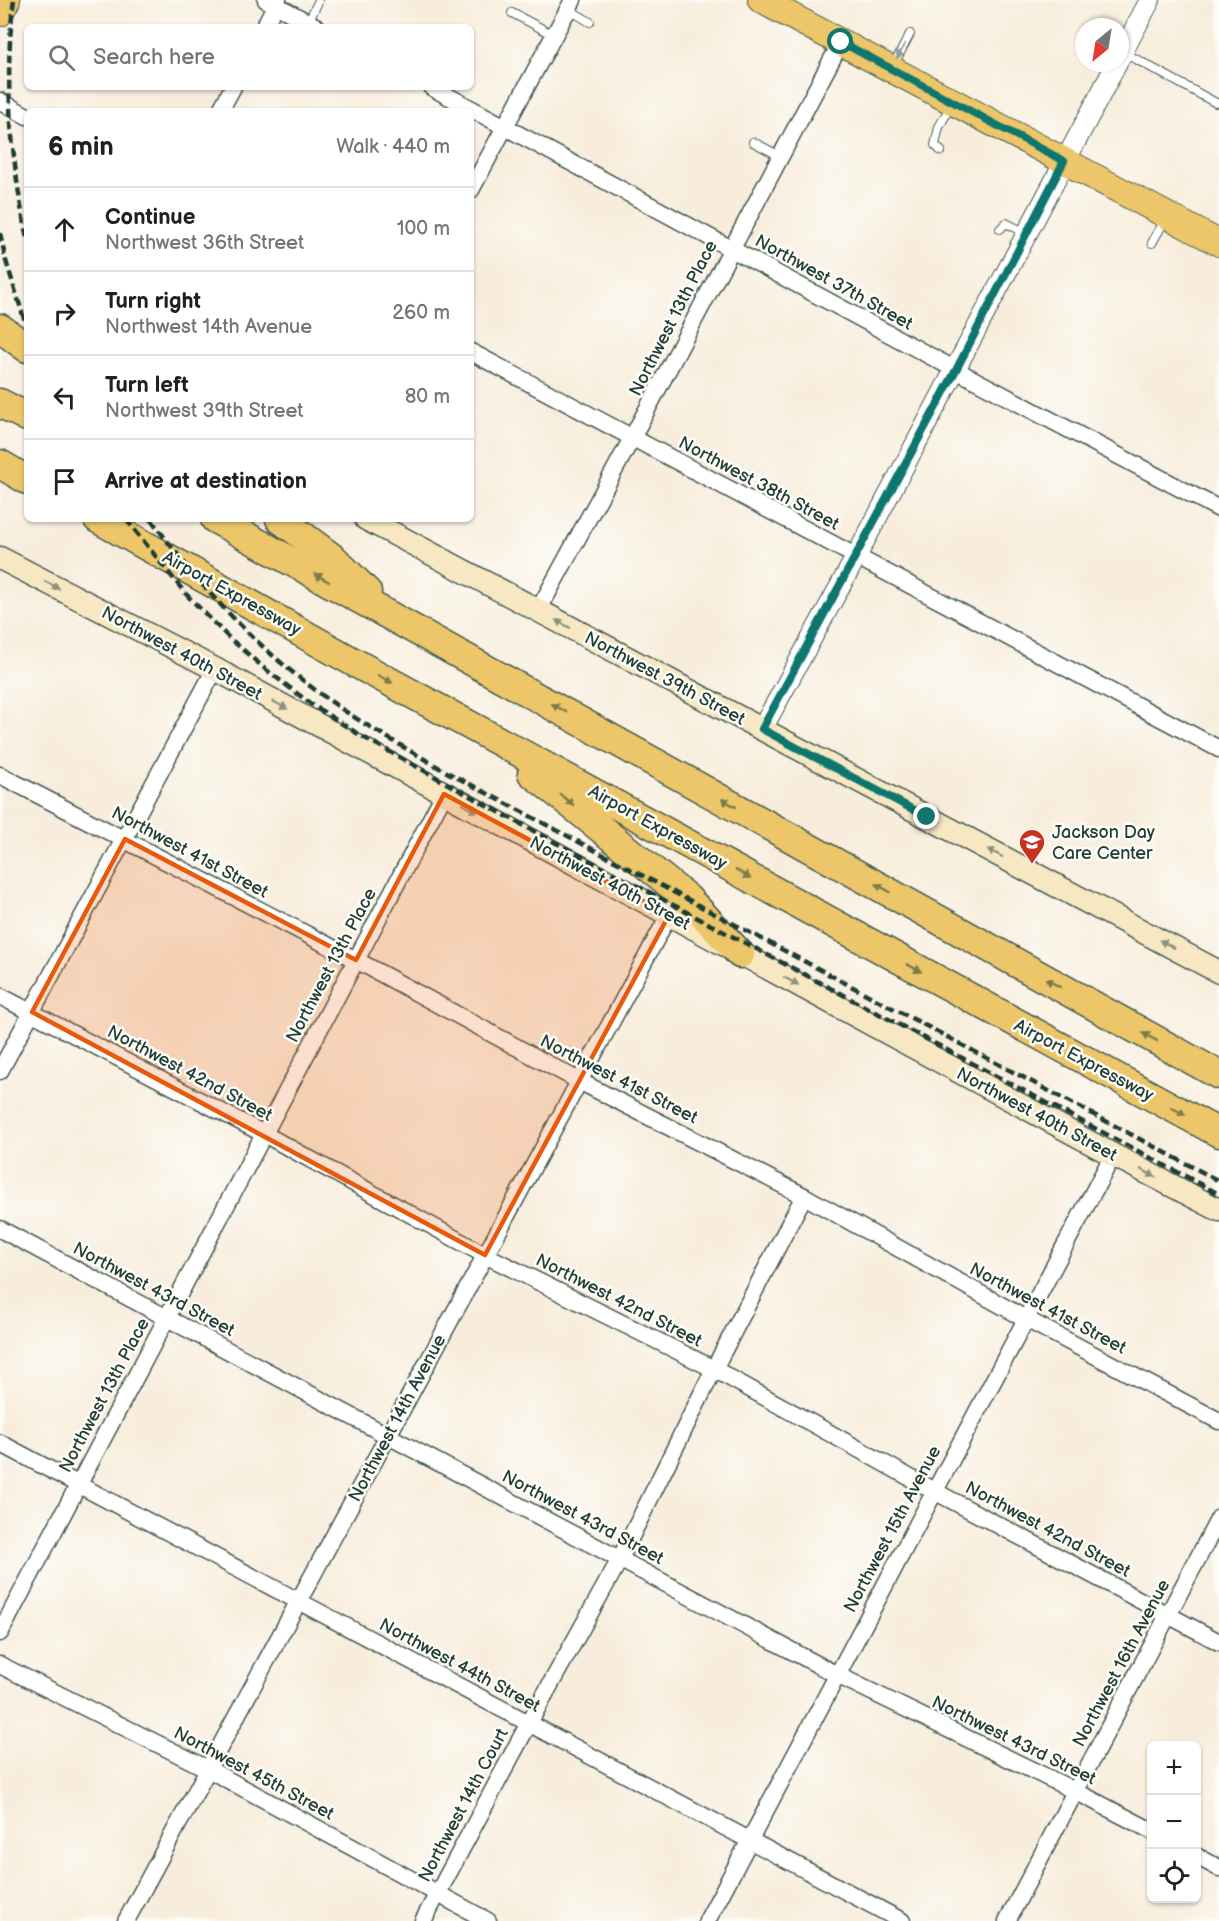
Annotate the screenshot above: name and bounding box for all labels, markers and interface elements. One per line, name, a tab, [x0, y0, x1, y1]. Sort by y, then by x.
north arrow	[1075, 18, 1129, 72]
search box	[24, 24, 474, 90]
route start	[827, 28, 853, 54]
icon: search	[45, 41, 78, 74]
one-way arrow	[896, 43, 906, 60]
text: Search here	[93, 44, 215, 71]
text: 6 min	[48, 132, 114, 163]
text: Walk · 440 m	[336, 135, 450, 159]
text: Continue	[105, 204, 195, 231]
icon: ahead	[48, 213, 81, 246]
text: 100 m	[397, 217, 450, 241]
street label: Northwest 37th Street	[751, 230, 917, 335]
text: Northwest 36th Street	[105, 231, 304, 255]
street label: Northwest 13th Place	[625, 237, 722, 400]
text: Turn right	[105, 288, 201, 315]
icon: right	[48, 297, 81, 330]
text: 260 m	[392, 301, 450, 325]
text: Northwest 14th Avenue	[105, 315, 312, 339]
text: Turn left	[105, 372, 189, 399]
icon: left	[48, 381, 81, 414]
text: 80 m	[405, 385, 450, 409]
text: Northwest 39th Street	[105, 399, 303, 423]
street label: Northwest 38th Street	[675, 432, 843, 535]
icon: arrive	[48, 465, 81, 498]
text: Arrive at destination	[105, 468, 307, 495]
street label: Airport Expressway	[159, 547, 305, 641]
one-way arrow	[313, 573, 330, 583]
one-way arrow	[44, 580, 61, 590]
street label: Northwest 40th Street	[98, 602, 266, 705]
one-way arrow	[554, 619, 571, 629]
street label: Northwest 39th Street	[581, 627, 749, 730]
one-way arrow	[377, 674, 394, 684]
one-way arrow	[272, 700, 289, 710]
one-way arrow	[551, 703, 567, 714]
street label: Airport Expressway	[585, 781, 731, 875]
one-way arrow	[559, 794, 575, 807]
one-way arrow	[720, 798, 737, 808]
street label: Northwest 41st Street	[108, 802, 272, 903]
one-way arrow	[462, 803, 479, 813]
route end	[913, 803, 939, 829]
place label: Jackson Day Care Center	[1052, 822, 1156, 864]
school or university icon: Jackson Day Care Center	[1017, 827, 1047, 865]
street label: Northwest 40th Street	[526, 832, 694, 935]
one-way arrow	[986, 848, 1003, 858]
one-way arrow	[735, 869, 752, 879]
street label: Northwest 13th Place	[282, 884, 381, 1046]
one-way arrow	[874, 884, 891, 894]
one-way arrow	[1159, 939, 1176, 949]
one-way arrow	[906, 963, 923, 973]
one-way arrow	[783, 976, 800, 986]
one-way arrow	[1044, 978, 1061, 988]
street label: Airport Expressway	[1010, 1015, 1158, 1107]
street label: Northwest 42nd Street	[104, 1021, 276, 1126]
street label: Northwest 41st Street	[536, 1031, 701, 1129]
one-way arrow	[1141, 1032, 1158, 1042]
street label: Northwest 40th Street	[953, 1063, 1121, 1166]
one-way arrow	[1170, 1106, 1187, 1116]
one-way arrow	[1139, 1169, 1156, 1178]
street label: Northwest 43rd Street	[69, 1238, 239, 1341]
street label: Northwest 42nd Street	[532, 1249, 706, 1352]
street label: Northwest 41st Street	[966, 1258, 1130, 1359]
street label: Northwest 13th Place	[55, 1314, 154, 1476]
street label: Northwest 14th Avenue	[344, 1331, 451, 1505]
street label: Northwest 15th Avenue	[840, 1442, 945, 1616]
street label: Northwest 43rd Street	[498, 1466, 668, 1569]
street label: Northwest 42nd Street	[962, 1477, 1134, 1582]
street label: Northwest 16th Avenue	[1068, 1576, 1175, 1750]
street label: Northwest 44th Street	[376, 1614, 544, 1717]
street label: Northwest 43rd Street	[928, 1692, 1100, 1790]
street label: Northwest 45th Street	[170, 1722, 338, 1825]
street label: Northwest 14th Court	[414, 1724, 513, 1886]
map controls	[1147, 1741, 1201, 1903]
button: +	[1147, 1741, 1201, 1795]
button: −	[1147, 1795, 1201, 1849]
button: locate	[1147, 1849, 1201, 1903]

